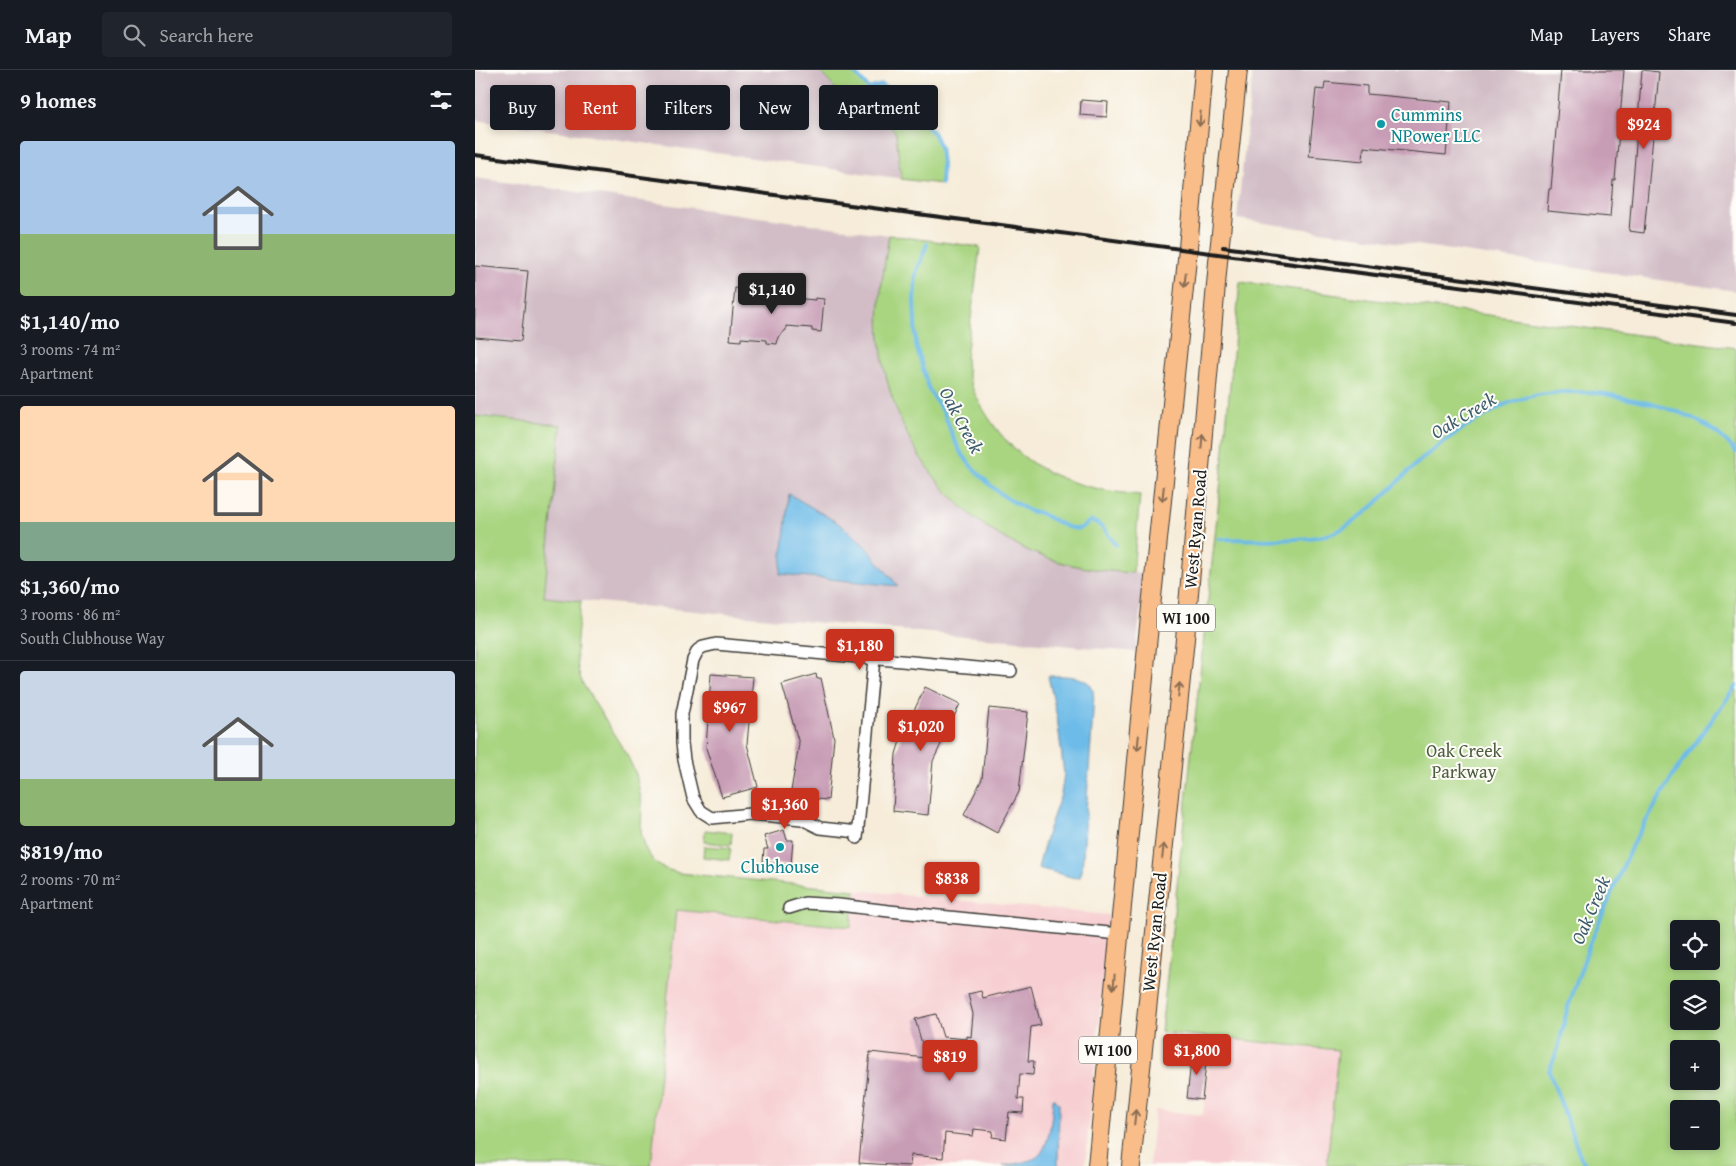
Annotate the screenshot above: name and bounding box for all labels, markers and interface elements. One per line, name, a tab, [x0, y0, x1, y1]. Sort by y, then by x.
search box	[102, 12, 452, 57]
text: Map	[25, 17, 72, 52]
icon: search	[120, 21, 148, 49]
text: Search here	[160, 21, 253, 49]
text: Map	[1530, 21, 1563, 48]
text: Layers	[1591, 21, 1640, 48]
text: Share	[1668, 21, 1711, 48]
text: 9 homes	[20, 85, 96, 116]
chip: Buy	[490, 85, 555, 130]
chip: Rent	[565, 85, 636, 130]
chip: Filters	[646, 85, 730, 130]
chip: New	[740, 85, 809, 130]
chip: Apartment	[819, 85, 938, 130]
icon: filters	[427, 86, 455, 114]
place label: Cummins NPower LLC	[1391, 101, 1481, 149]
pin: $924	[1614, 108, 1674, 150]
one-way arrow	[1195, 110, 1204, 126]
text: $924	[1627, 112, 1661, 136]
marker: Cummins NPower LLC	[1375, 118, 1387, 130]
icon: home	[193, 173, 283, 263]
pin: $1,140	[731, 272, 813, 315]
one-way arrow	[1180, 272, 1190, 288]
text: $1,140	[749, 277, 795, 301]
text: $1,140/mo	[20, 306, 120, 337]
text: 3 rooms · 74 m²	[20, 337, 120, 361]
text: Apartment	[20, 361, 93, 385]
water label: Oak Creek	[933, 382, 991, 459]
water label: Oak Creek	[1425, 384, 1501, 445]
one-way arrow	[1198, 433, 1207, 449]
icon: home	[193, 439, 283, 529]
street label: West Ryan Road	[1176, 468, 1214, 590]
one-way arrow	[1158, 486, 1168, 502]
text: $1,360/mo	[20, 571, 120, 602]
text: 3 rooms · 86 m²	[20, 602, 120, 626]
road number: WI 100	[1157, 604, 1215, 632]
text: South Clubhouse Way	[20, 626, 165, 650]
pin: $1,180	[819, 628, 901, 671]
text: $1,180	[837, 633, 883, 657]
one-way arrow	[1174, 682, 1184, 698]
pin: $967	[700, 690, 760, 733]
text: $967	[713, 695, 747, 719]
icon: home	[193, 704, 283, 794]
pin: $1,020	[880, 710, 962, 752]
text: $1,020	[898, 714, 944, 738]
one-way arrow	[1133, 735, 1142, 751]
park label: Oak Creek Parkway	[1426, 737, 1503, 785]
pin: $1,360	[744, 788, 826, 830]
text: $1,360	[762, 792, 808, 816]
text: $819/mo	[20, 836, 103, 867]
marker: Clubhouse	[774, 841, 786, 853]
one-way arrow	[1158, 844, 1167, 860]
place label: Clubhouse	[741, 853, 819, 880]
pin: $838	[922, 862, 982, 904]
text: $838	[935, 866, 969, 890]
text: 2 rooms · 70 m²	[20, 867, 120, 891]
street label: West Ryan Road	[1134, 871, 1174, 993]
water label: Oak Creek	[1563, 871, 1617, 948]
text: Apartment	[20, 891, 93, 915]
map controls	[1670, 920, 1720, 1150]
button: locate	[1670, 920, 1720, 970]
one-way arrow	[1109, 974, 1119, 990]
button: layers	[1670, 980, 1720, 1030]
pin: $1,800	[1156, 1034, 1238, 1076]
road number: WI 100	[1079, 1036, 1137, 1064]
text: $1,800	[1174, 1038, 1220, 1062]
pin: $819	[920, 1040, 980, 1082]
button: +	[1670, 1040, 1720, 1090]
text: $819	[933, 1044, 967, 1068]
button: −	[1670, 1100, 1720, 1150]
one-way arrow	[1131, 1110, 1140, 1126]

